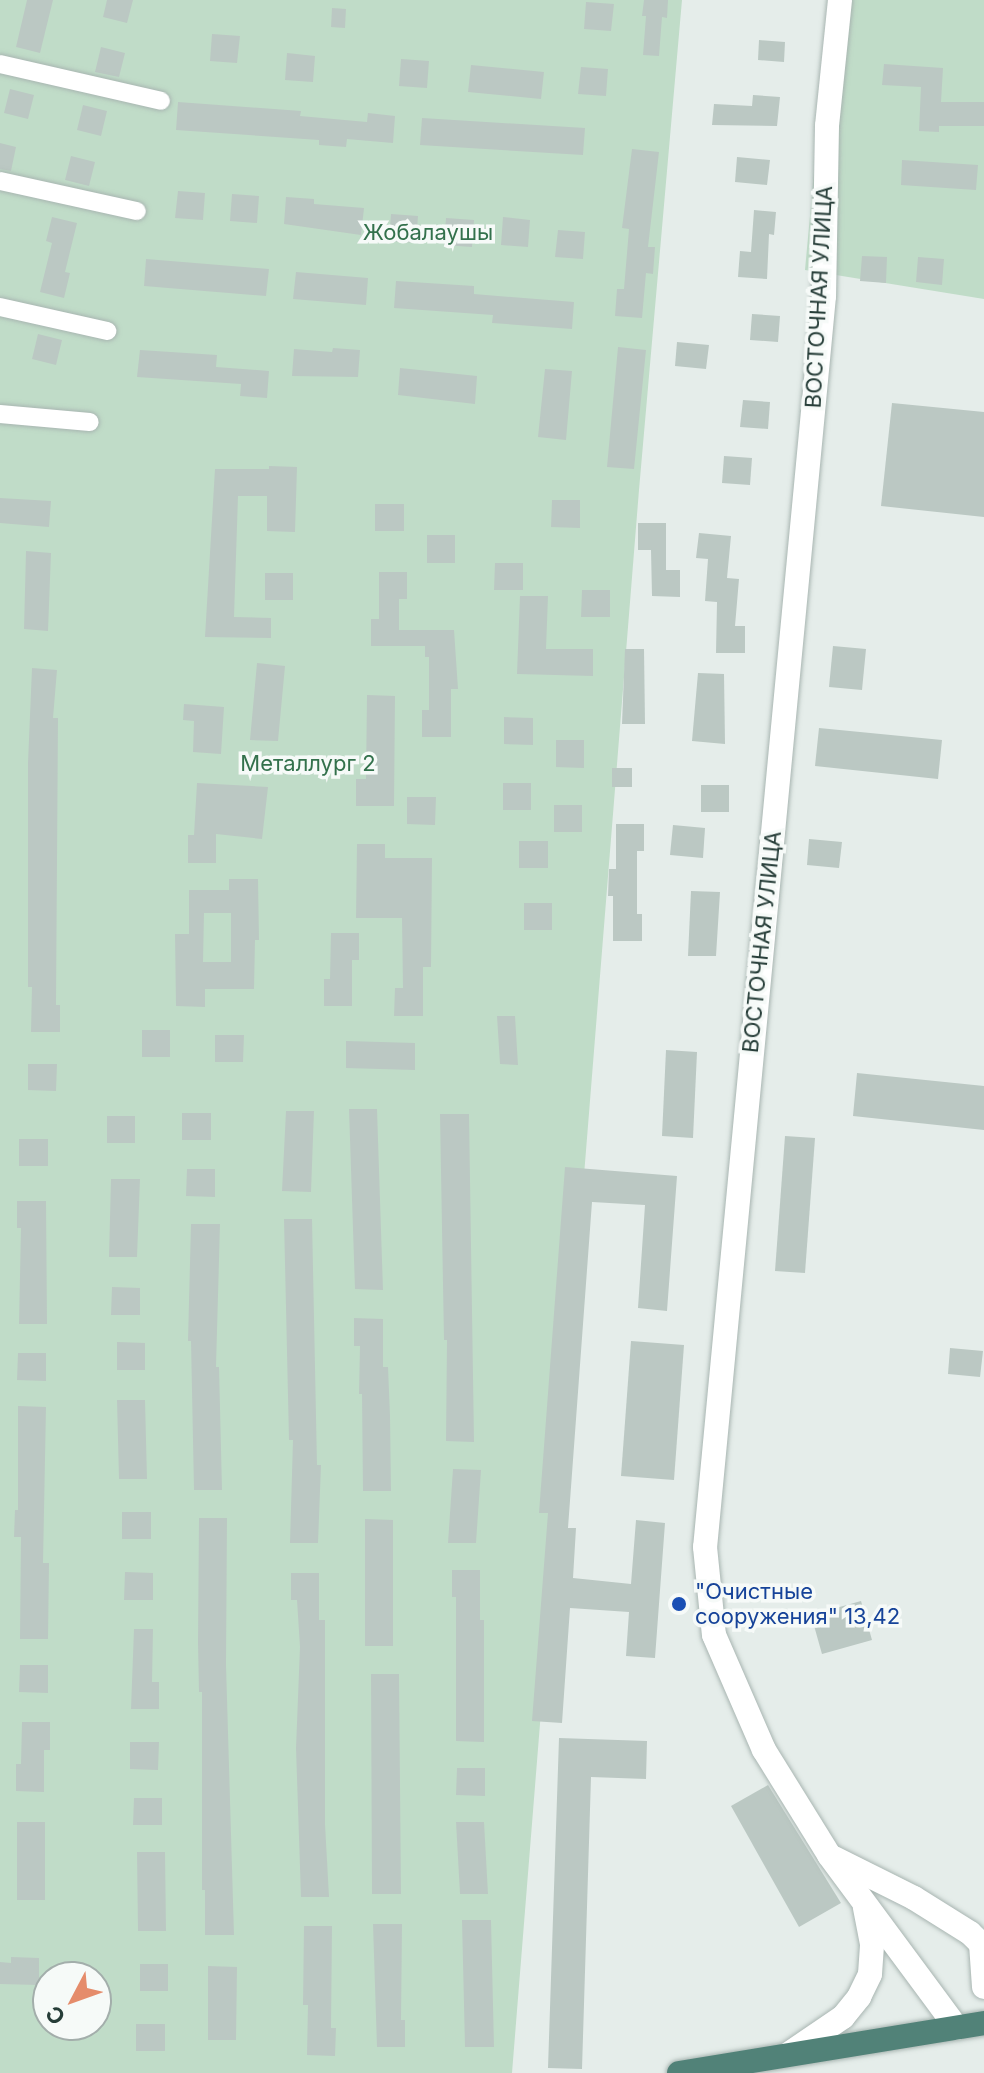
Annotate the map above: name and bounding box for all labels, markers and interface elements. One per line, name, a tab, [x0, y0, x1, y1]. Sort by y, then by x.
street label: ВОСТОЧНАЯ УЛИЦА	[800, 185, 838, 409]
park label: Жобалаушы	[363, 220, 493, 246]
park label: Металлург 2	[240, 751, 376, 777]
street label: ВОСТОЧНАЯ УЛИЦА	[737, 830, 787, 1054]
place label: "Очистные сооружения" 13,42	[695, 1578, 900, 1630]
marker: "Очистные сооружения" 13,42	[670, 1595, 688, 1613]
north arrow	[32, 1961, 112, 2041]
text: С	[40, 2001, 71, 2030]

